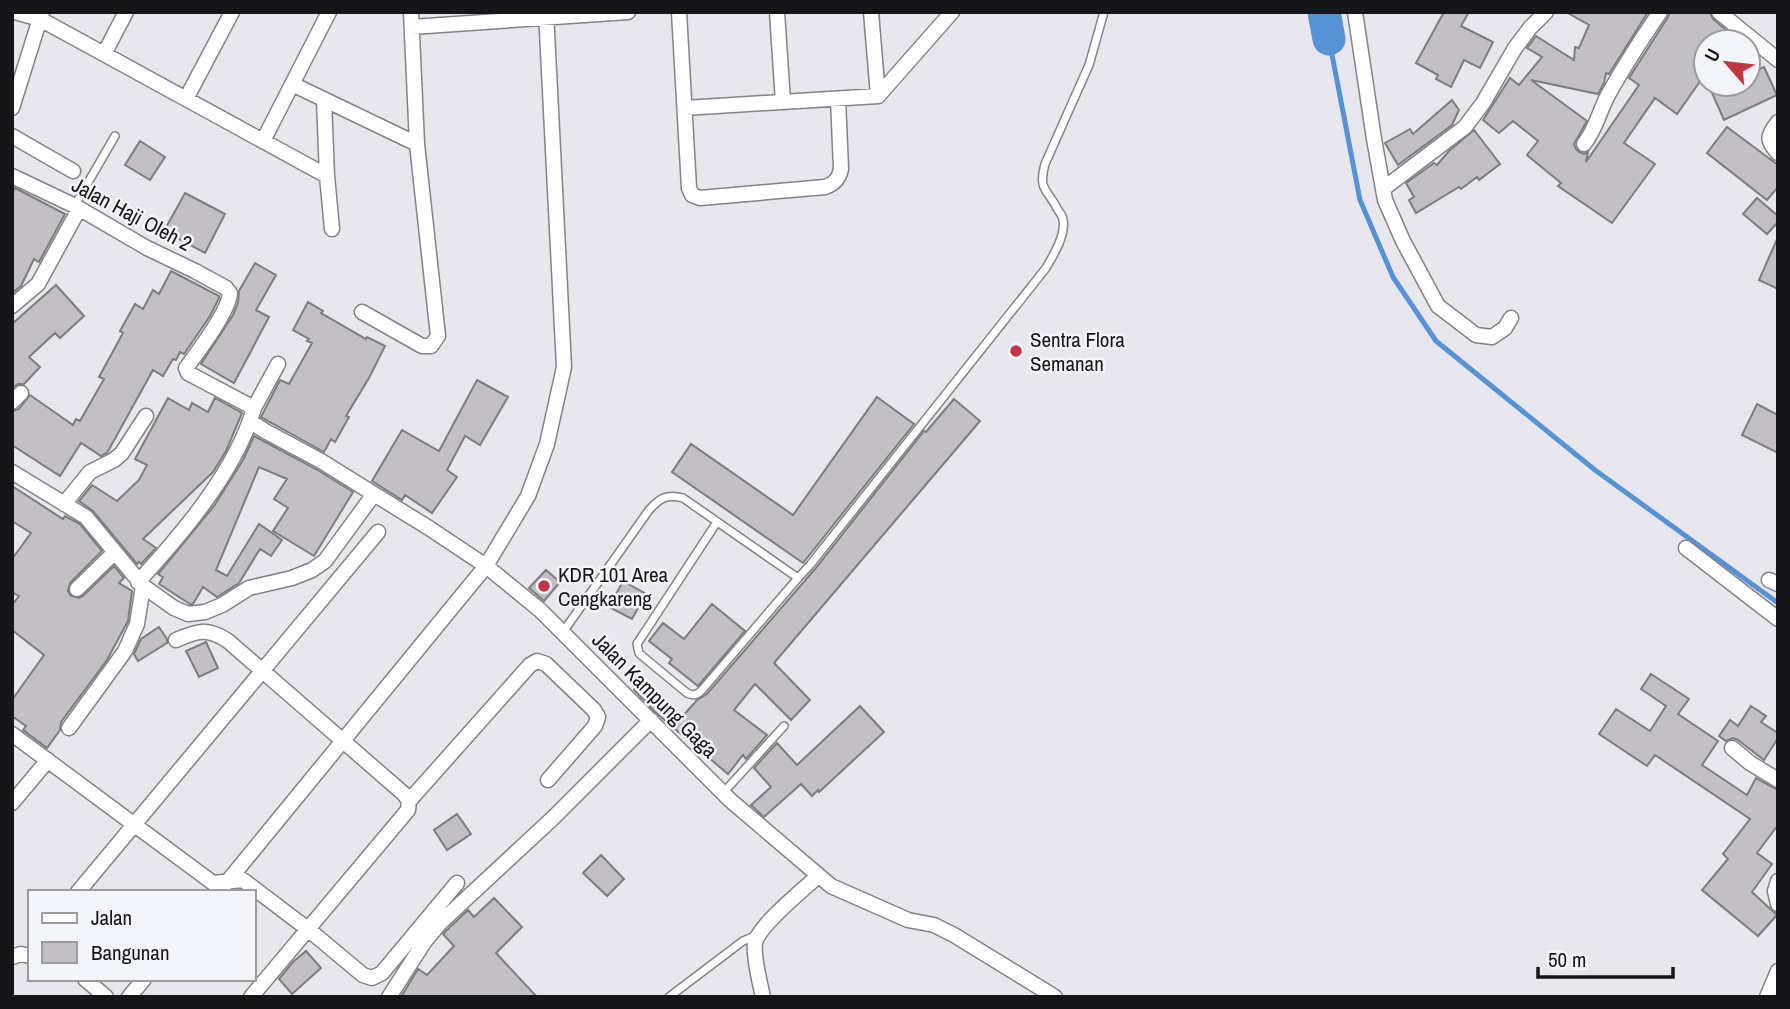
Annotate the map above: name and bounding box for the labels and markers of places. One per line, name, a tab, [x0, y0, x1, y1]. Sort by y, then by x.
place label: Sentra Flora Semanan	[1030, 325, 1125, 378]
marker: Sentra Flora Semanan	[1008, 343, 1024, 359]
place label: KDR 101 Area Cengkareng	[558, 560, 669, 613]
marker: KDR 101 Area Cengkareng	[536, 578, 552, 594]

